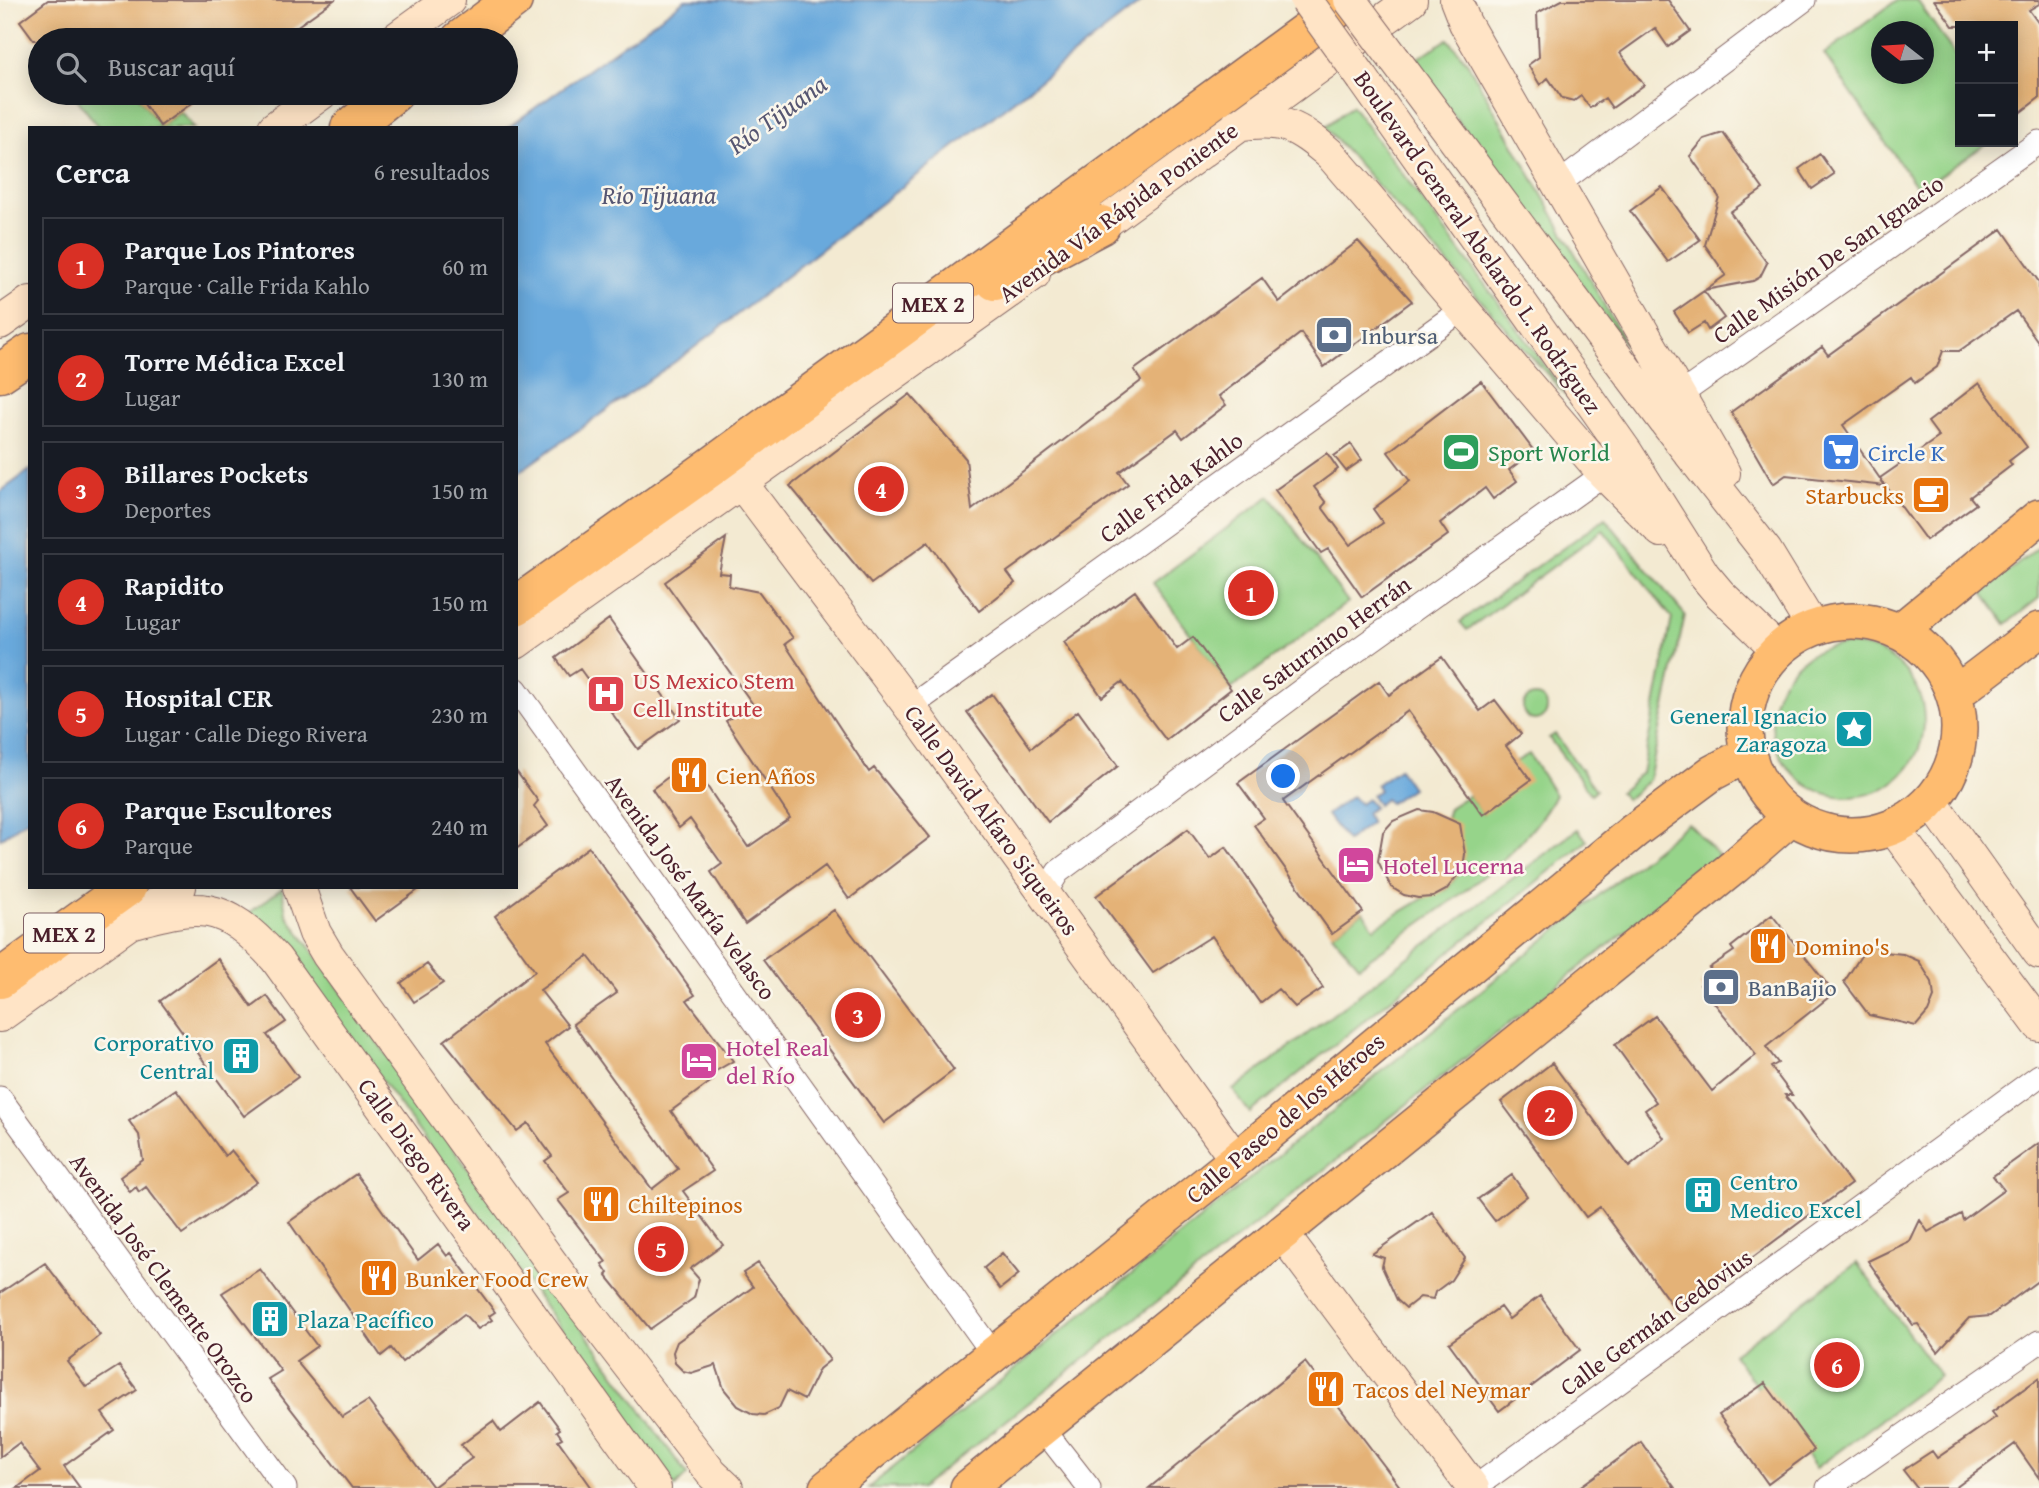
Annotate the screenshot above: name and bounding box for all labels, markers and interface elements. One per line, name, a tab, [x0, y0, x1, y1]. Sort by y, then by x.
north arrow	[1871, 21, 1934, 84]
map controls	[1955, 21, 2018, 147]
button: +	[1955, 21, 2018, 84]
search box	[28, 28, 518, 105]
text: Buscar aquí	[108, 47, 235, 86]
icon: search	[52, 48, 90, 86]
street label: Boulevard General Abelardo L. Rodríguez	[1346, 63, 1610, 421]
water label: Río Tijuana	[718, 65, 835, 164]
button: −	[1955, 84, 2018, 147]
street label: Avenida Vía Rápida Poniente	[991, 113, 1245, 311]
text: Cerca	[56, 150, 130, 194]
text: 6 resultados	[374, 155, 490, 188]
street label: Calle Misión De San Ignacio	[1705, 166, 1951, 352]
water label: Rio Tijuana	[601, 175, 716, 214]
text: Parque Los Pintores	[125, 230, 355, 269]
text: 1	[75, 250, 87, 283]
text: 60 m	[442, 250, 488, 283]
text: Parque · Calle Frida Kahlo	[125, 269, 370, 302]
road number: MEX 2	[893, 284, 973, 322]
bank icon: Inbursa	[1313, 314, 1355, 356]
place label: Inbursa	[1361, 318, 1439, 353]
text: Torre Médica Excel	[125, 342, 345, 381]
text: 2	[75, 362, 87, 395]
text: 130 m	[431, 362, 488, 395]
text: Lugar	[125, 381, 180, 414]
street label: Calle Frida Kahlo	[1092, 423, 1250, 551]
sports icon: Sport World	[1440, 431, 1482, 473]
supermarket icon: Circle K	[1820, 431, 1862, 473]
place label: Sport World	[1488, 435, 1610, 470]
place label: Circle K	[1868, 435, 1946, 470]
text: Billares Pockets	[125, 454, 308, 493]
pin: 4	[858, 463, 904, 515]
text: 3	[75, 474, 87, 507]
text: 150 m	[431, 474, 488, 507]
cafe icon: Starbucks	[1910, 474, 1952, 516]
place label: Starbucks	[1805, 478, 1904, 513]
text: Deportes	[125, 493, 211, 526]
text: Rapidito	[125, 566, 224, 605]
street label: Calle Saturnino Herrán	[1210, 566, 1418, 731]
pin: 1	[1228, 567, 1274, 619]
text: 4	[75, 586, 87, 619]
text: 150 m	[431, 586, 488, 619]
text: Lugar	[125, 605, 180, 638]
place label: US Mexico Stem Cell Institute	[633, 663, 795, 726]
hospital icon: US Mexico Stem Cell Institute	[585, 673, 627, 715]
text: Hospital CER	[125, 678, 273, 717]
street label: Calle David Alfaro Siqueiros	[896, 697, 1088, 943]
text: 5	[75, 698, 87, 731]
text: 230 m	[431, 698, 488, 731]
place label: General Ignacio Zaragoza	[1670, 698, 1828, 761]
place icon: General Ignacio Zaragoza	[1833, 708, 1875, 750]
text: Lugar · Calle Diego Rivera	[125, 717, 368, 750]
restaurant icon: Cien Años	[668, 754, 710, 796]
place label: Cien Años	[716, 758, 816, 793]
your location	[1266, 759, 1300, 793]
street label: Avenida José María Velasco	[597, 767, 785, 1007]
text: Parque Escultores	[125, 790, 332, 829]
text: 6	[75, 810, 87, 843]
text: 240 m	[431, 810, 488, 843]
text: Parque	[125, 829, 193, 862]
hotel icon: Hotel Lucerna	[1335, 844, 1377, 886]
place label: Hotel Lucerna	[1383, 848, 1525, 883]
road number: MEX 2	[24, 914, 104, 952]
restaurant icon: Domino's	[1747, 925, 1789, 967]
place label: Domino's	[1795, 929, 1890, 964]
bank icon: BanBajio	[1700, 966, 1742, 1008]
place label: BanBajio	[1748, 970, 1837, 1005]
pin: 3	[835, 989, 881, 1041]
street label: Calle Paseo de los Héroes	[1178, 1024, 1392, 1212]
place label: Corporativo Central	[94, 1025, 214, 1088]
place label: Hotel Real del Río	[726, 1030, 829, 1093]
building icon: Corporativo Central	[220, 1035, 262, 1077]
hotel icon: Hotel Real del Río	[678, 1040, 720, 1082]
street label: Calle Diego Rivera	[350, 1071, 485, 1238]
pin: 2	[1527, 1087, 1573, 1139]
street label: Avenida José Clemente Orozco	[61, 1146, 267, 1410]
place label: Centro Medico Excel	[1730, 1164, 1862, 1227]
building icon: Centro Medico Excel	[1682, 1174, 1724, 1216]
restaurant icon: Chiltepinos	[580, 1183, 622, 1225]
place label: Chiltepinos	[628, 1187, 743, 1222]
pin: 5	[638, 1223, 684, 1275]
street label: Calle Germán Gedovius	[1552, 1240, 1760, 1404]
restaurant icon: Bunker Food Crew	[358, 1257, 400, 1299]
place label: Bunker Food Crew	[406, 1261, 588, 1296]
building icon: Plaza Pacífico	[249, 1298, 291, 1340]
place label: Plaza Pacífico	[297, 1302, 434, 1337]
pin: 6	[1814, 1339, 1860, 1391]
restaurant icon: Tacos del Neymar	[1305, 1368, 1347, 1410]
place label: Tacos del Neymar	[1353, 1372, 1531, 1407]

